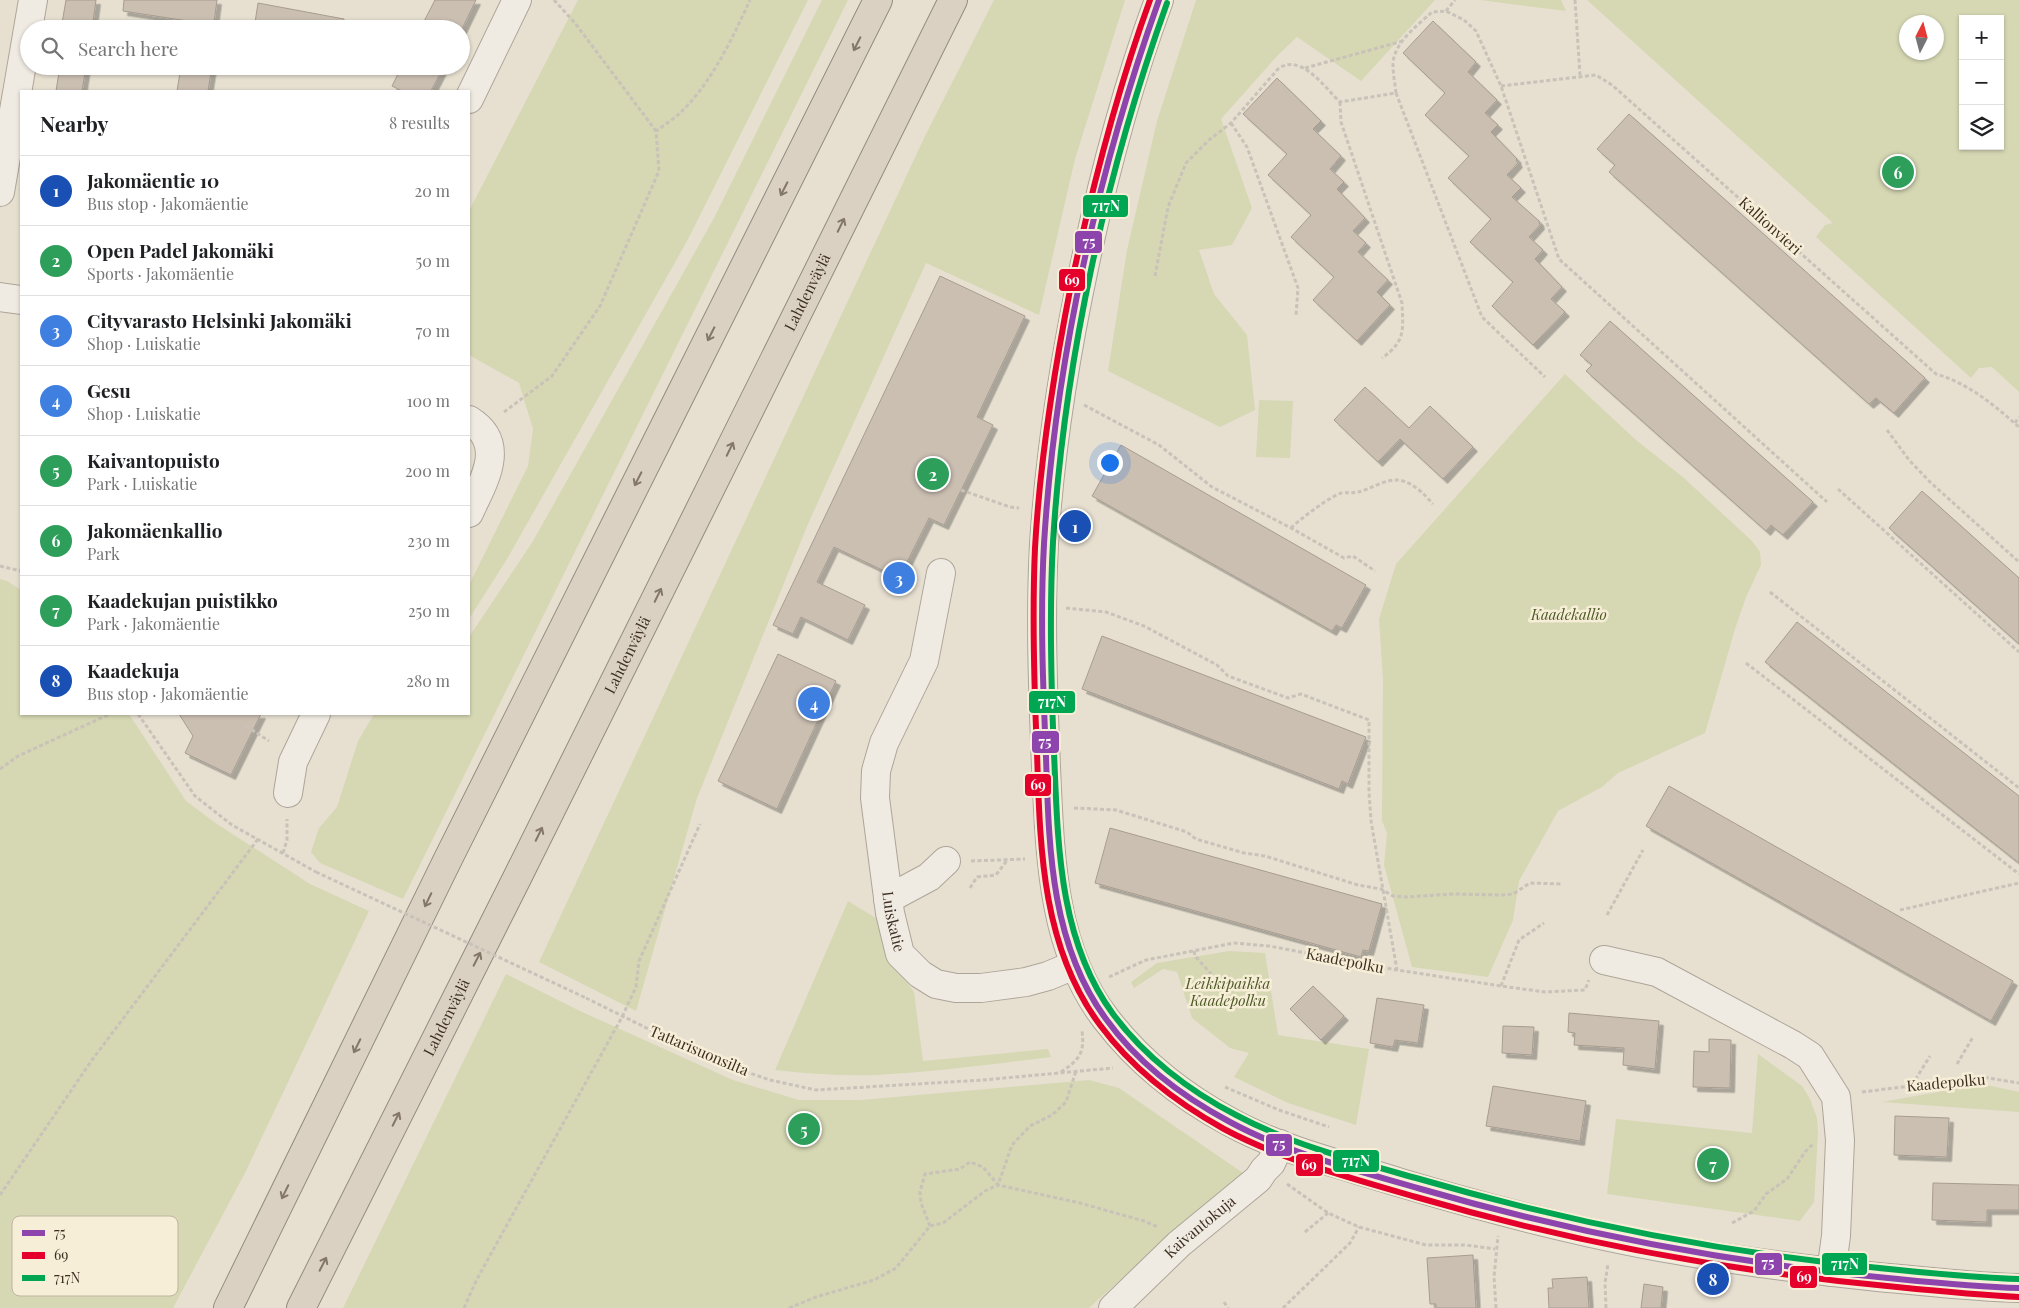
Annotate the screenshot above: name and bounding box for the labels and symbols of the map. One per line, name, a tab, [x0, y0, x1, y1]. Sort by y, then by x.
north arrow	[1899, 15, 1944, 60]
one-way arrow	[851, 36, 861, 51]
pin: 6	[1882, 153, 1914, 191]
one-way arrow	[779, 181, 788, 196]
street label: Kallionvieri	[1735, 192, 1807, 259]
line badge: 717N	[1082, 194, 1129, 218]
text: 717N	[1092, 196, 1120, 215]
one-way arrow	[837, 218, 846, 233]
line badge: 75	[1074, 230, 1103, 254]
text: 75	[1083, 232, 1095, 251]
street label: Lahdenväylä	[779, 250, 835, 334]
line badge: 69	[1058, 268, 1086, 292]
text: 69	[1064, 270, 1080, 289]
one-way arrow	[706, 326, 715, 341]
one-way arrow	[726, 442, 735, 457]
your location	[1097, 450, 1123, 476]
pin: 2	[917, 455, 949, 493]
one-way arrow	[633, 472, 643, 487]
pin: 1	[1059, 507, 1091, 545]
pin: 3	[883, 559, 915, 597]
one-way arrow	[654, 588, 663, 603]
park label: Kaadekallio	[1530, 604, 1607, 624]
street label: Lahdenväylä	[599, 612, 655, 697]
pin: 4	[798, 684, 830, 722]
line badge: 717N	[1028, 690, 1076, 714]
text: 717N	[1038, 692, 1066, 711]
line badge: 75	[1031, 730, 1060, 754]
text: 75	[1039, 732, 1051, 751]
line badge: 69	[1024, 773, 1052, 797]
text: 69	[1030, 775, 1046, 794]
one-way arrow	[534, 827, 544, 842]
street label: Luiskatie	[878, 890, 910, 954]
one-way arrow	[423, 893, 433, 908]
street label: Kaadepolku	[1304, 943, 1386, 977]
one-way arrow	[472, 951, 482, 966]
park label: Leikkipaikka Kaadepolku	[1185, 973, 1271, 1010]
street label: Lahdenväylä	[418, 975, 474, 1059]
street label: Tattarisuonsilta	[647, 1020, 753, 1080]
one-way arrow	[351, 1038, 361, 1053]
street label: Kaadepolku	[1906, 1069, 1986, 1095]
pin: 5	[788, 1110, 820, 1148]
one-way arrow	[391, 1112, 401, 1127]
line badge: 75	[1265, 1133, 1293, 1157]
text: 75	[1273, 1134, 1285, 1153]
pin: 7	[1697, 1145, 1729, 1183]
line badge: 717N	[1332, 1149, 1380, 1173]
text: 717N	[1342, 1151, 1370, 1170]
line badge: 69	[1295, 1153, 1324, 1177]
text: 69	[1301, 1155, 1317, 1174]
one-way arrow	[280, 1184, 289, 1199]
street label: Kaivantokuja	[1159, 1190, 1240, 1262]
legend	[12, 1216, 178, 1296]
text: 75	[54, 1223, 66, 1242]
text: 69	[54, 1245, 68, 1264]
line badge: 75	[1754, 1252, 1783, 1276]
line badge: 717N	[1821, 1252, 1868, 1276]
text: 75	[1762, 1253, 1774, 1272]
text: 717N	[1831, 1254, 1859, 1273]
one-way arrow	[318, 1257, 328, 1272]
pin: 8	[1697, 1260, 1729, 1298]
line badge: 69	[1789, 1265, 1818, 1289]
text: 69	[1796, 1267, 1812, 1286]
text: 717N	[54, 1268, 81, 1287]

